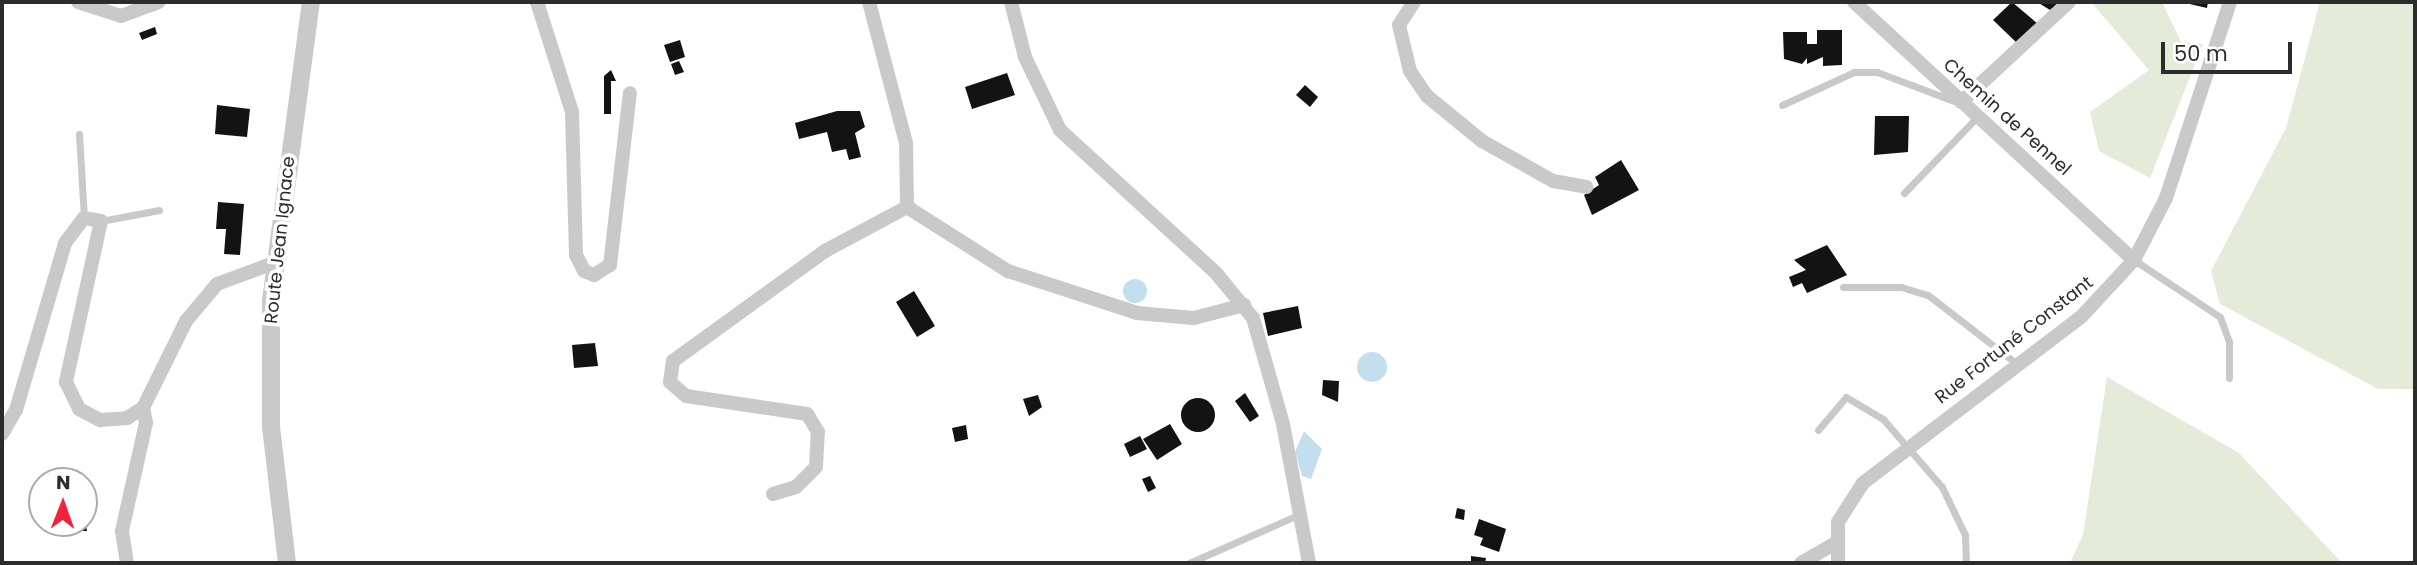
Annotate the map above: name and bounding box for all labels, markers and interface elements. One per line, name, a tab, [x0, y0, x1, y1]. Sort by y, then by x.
scale bar	[2165, 28, 2296, 72]
text: 50 m	[2174, 39, 2228, 68]
street label: Chemin de Pennel	[1939, 54, 2075, 180]
street label: Route Jean Ignace	[260, 155, 300, 325]
street label: Rue Fortuné Constant	[1931, 272, 2097, 408]
north arrow	[28, 467, 98, 537]
text: N	[56, 469, 71, 496]

